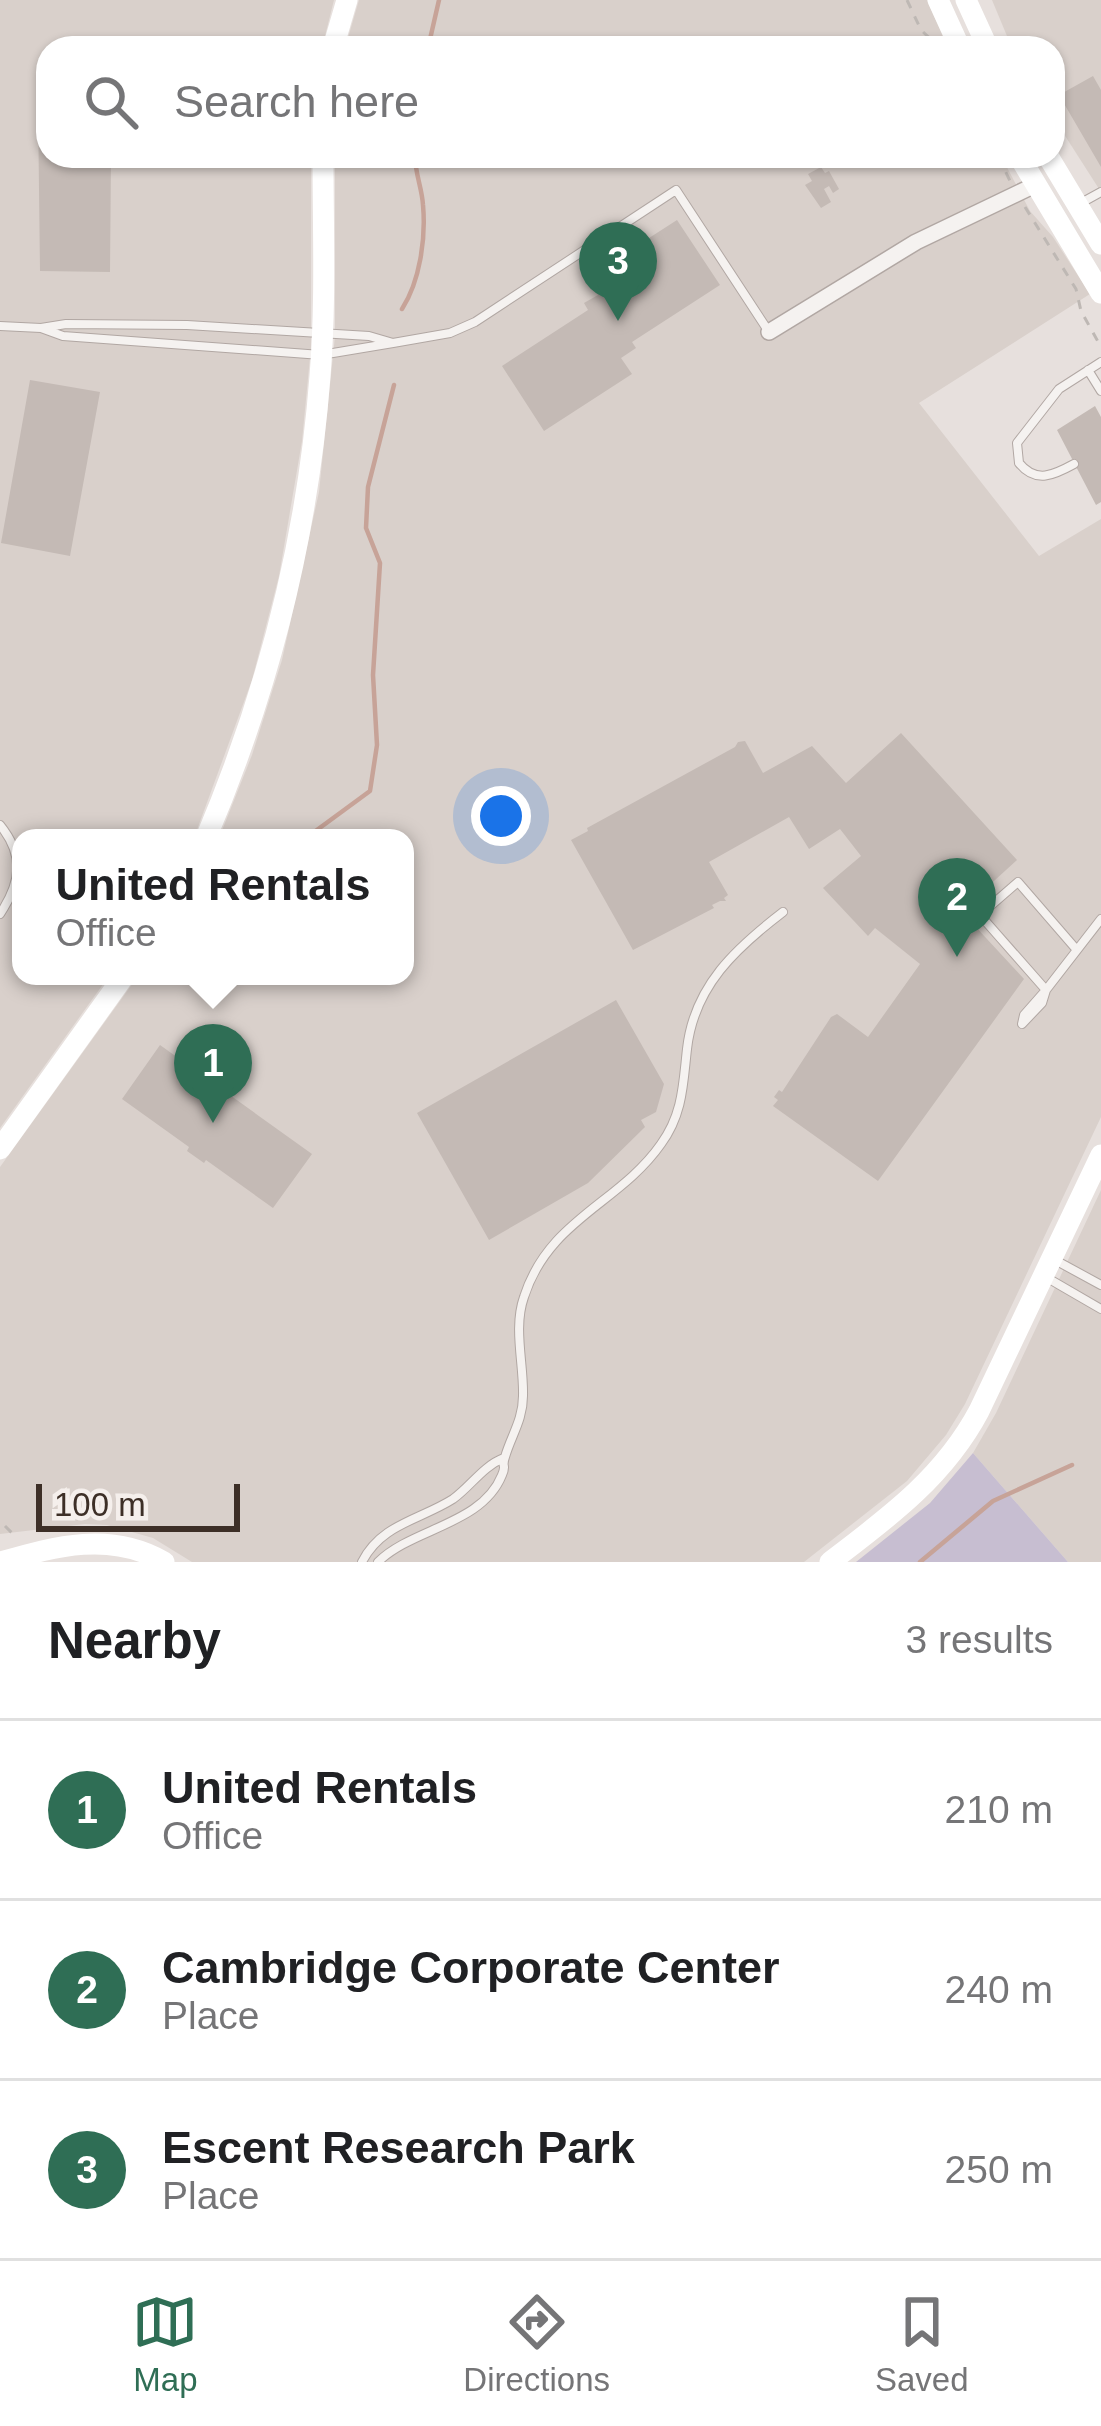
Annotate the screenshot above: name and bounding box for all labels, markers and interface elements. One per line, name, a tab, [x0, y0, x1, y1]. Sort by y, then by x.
search box	[36, 36, 1065, 168]
icon: search	[78, 69, 144, 135]
text: Search here	[174, 76, 419, 127]
pin: 3	[579, 222, 657, 321]
your location	[471, 786, 531, 846]
popup	[12, 829, 414, 985]
pin: 2	[918, 858, 996, 957]
text: United Rentals	[55, 859, 371, 910]
text: Office	[55, 911, 157, 954]
pin: 1	[174, 1024, 252, 1123]
scale bar	[36, 1478, 240, 1531]
text: 100 m	[54, 1486, 146, 1523]
text: Nearby	[48, 1612, 221, 1669]
text: 3 results	[906, 1618, 1053, 1661]
text: United Rentals	[162, 1762, 477, 1813]
text: 1	[76, 1788, 98, 1831]
text: 210 m	[945, 1788, 1053, 1831]
text: Office	[162, 1814, 263, 1857]
text: Cambridge Corporate Center	[162, 1942, 780, 1993]
text: 2	[76, 1968, 98, 2011]
text: 240 m	[945, 1968, 1053, 2011]
text: Place	[162, 1994, 260, 2037]
text: Escent Research Park	[162, 2122, 635, 2173]
text: 3	[76, 2148, 98, 2191]
text: 250 m	[945, 2148, 1053, 2191]
text: Place	[162, 2174, 260, 2217]
tab: Map	[132, 2289, 198, 2399]
tab: Directions	[463, 2289, 610, 2399]
tab: Saved	[875, 2289, 969, 2399]

